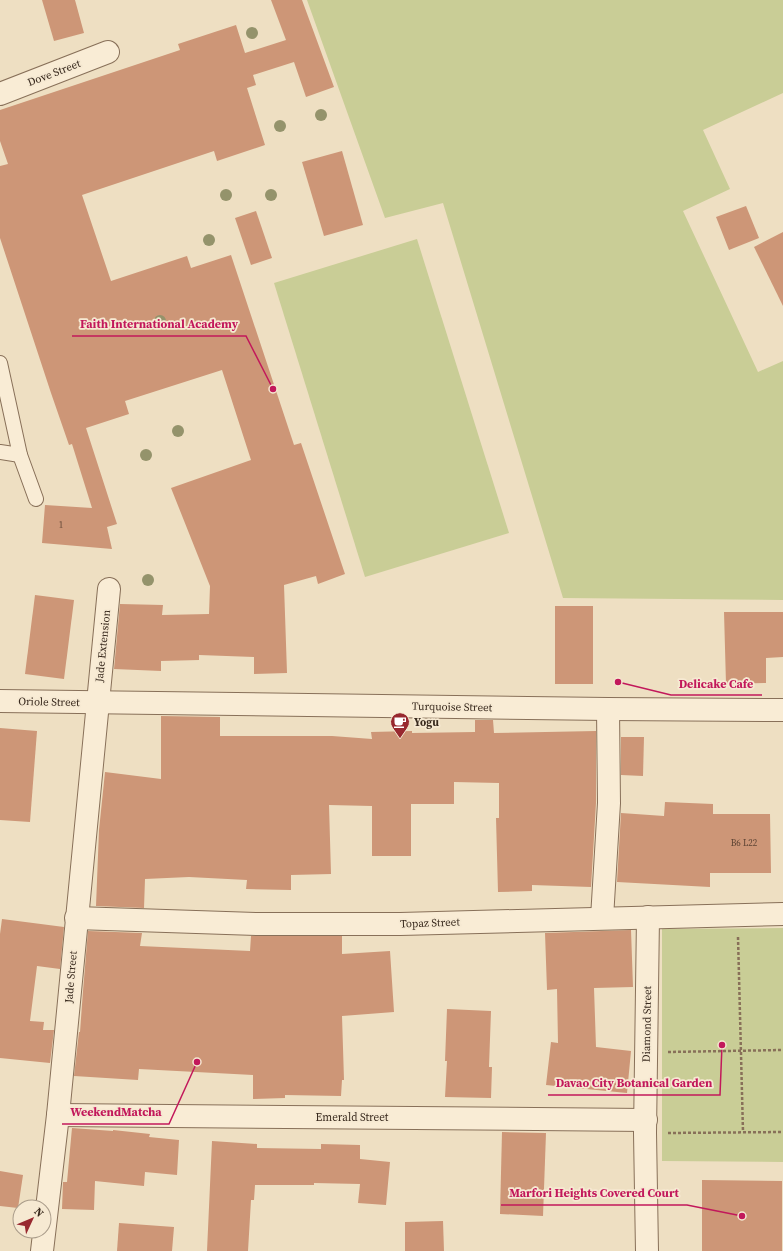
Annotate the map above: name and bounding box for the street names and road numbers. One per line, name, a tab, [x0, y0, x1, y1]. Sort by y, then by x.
street label: Dove Street	[25, 56, 83, 90]
street label: Jade Extension	[92, 609, 114, 684]
street label: Oriole Street	[18, 694, 80, 710]
street label: Turquoise Street	[412, 699, 493, 715]
street label: Topaz Street	[400, 914, 461, 932]
street label: Jade Street	[61, 950, 81, 1005]
street label: Diamond Street	[639, 985, 655, 1062]
street label: Emerald Street	[316, 1110, 389, 1125]

